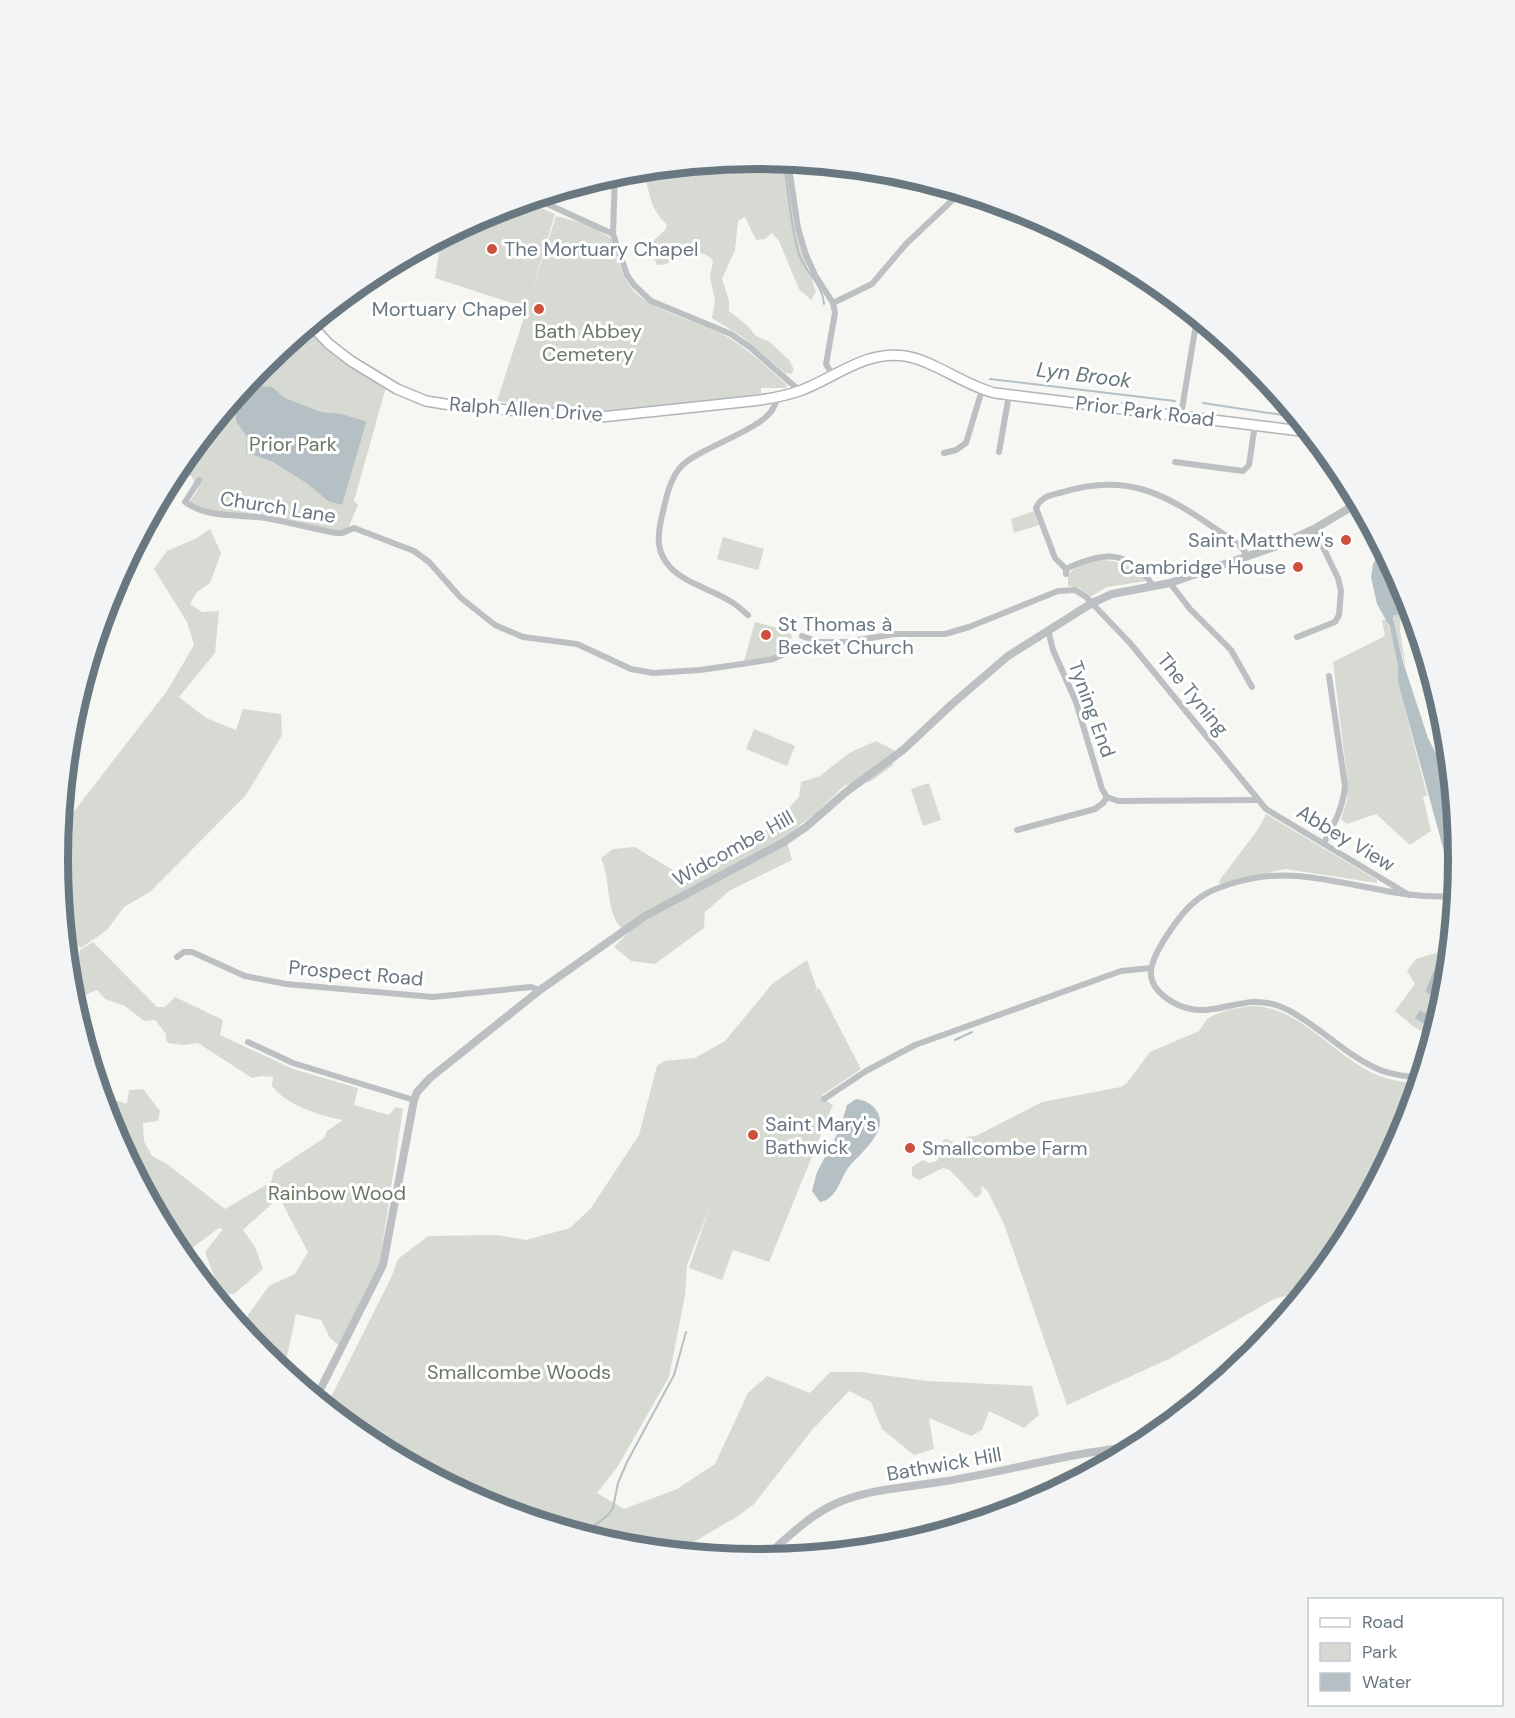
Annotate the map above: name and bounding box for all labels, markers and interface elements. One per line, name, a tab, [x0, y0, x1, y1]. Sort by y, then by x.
place label: The Mortuary Chapel	[504, 236, 699, 262]
marker: The Mortuary Chapel	[485, 242, 499, 256]
place label: Mortuary Chapel	[372, 296, 527, 322]
marker: Mortuary Chapel	[532, 302, 546, 316]
park label: Bath Abbey Cemetery	[534, 318, 642, 367]
water label: Lyn Brook	[1035, 355, 1133, 395]
street label: Prior Park Road	[1074, 390, 1216, 432]
street label: Ralph Allen Drive	[448, 391, 604, 427]
park label: Prior Park	[249, 431, 337, 457]
street label: Church Lane	[218, 485, 338, 529]
place label: Saint Matthew's	[1188, 527, 1334, 553]
marker: Saint Matthew's	[1339, 533, 1353, 547]
place label: Cambridge House	[1120, 554, 1286, 580]
marker: Cambridge House	[1291, 560, 1305, 574]
place label: St Thomas à Becket Church	[778, 611, 914, 660]
marker: St Thomas à Becket Church	[759, 628, 773, 642]
street label: The Tyning	[1152, 647, 1234, 741]
street label: Tyning End	[1063, 657, 1121, 761]
street label: Abbey View	[1292, 798, 1400, 878]
street label: Widcombe Hill	[668, 804, 798, 892]
street label: Prospect Road	[287, 954, 425, 992]
place label: Saint Mary's Bathwick	[765, 1111, 876, 1160]
marker: Saint Mary's Bathwick	[746, 1128, 760, 1142]
place label: Smallcombe Farm	[922, 1135, 1088, 1161]
marker: Smallcombe Farm	[903, 1141, 917, 1155]
park label: Rainbow Wood	[268, 1180, 406, 1206]
park label: Smallcombe Woods	[427, 1359, 611, 1385]
street label: Bathwick Hill	[885, 1441, 1003, 1487]
legend	[1308, 1598, 1503, 1706]
text: Road	[1362, 1610, 1404, 1634]
text: Park	[1362, 1640, 1398, 1664]
text: Water	[1362, 1670, 1412, 1694]

